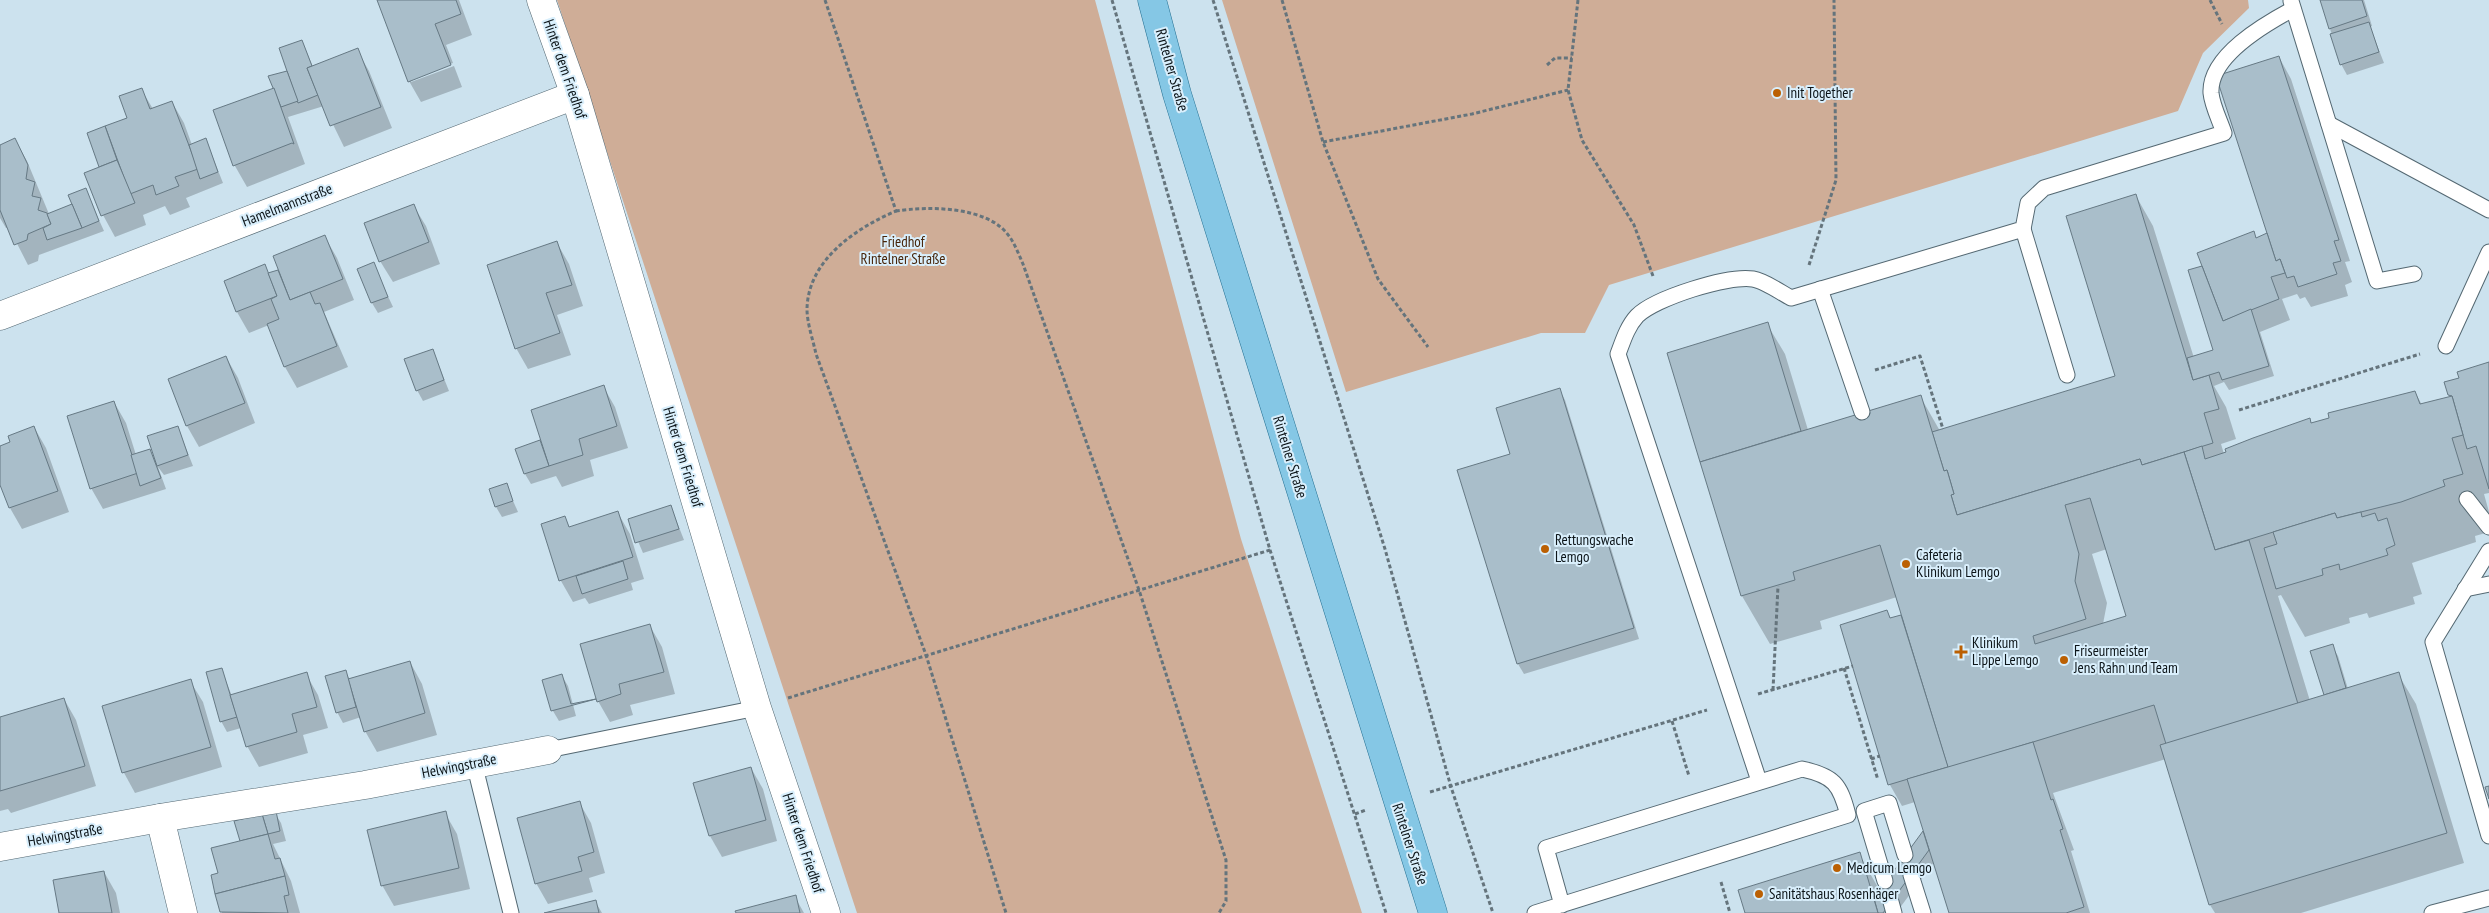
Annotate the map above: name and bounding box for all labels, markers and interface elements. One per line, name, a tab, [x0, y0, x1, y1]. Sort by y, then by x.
street label: Hinter dem Friedhof	[540, 17, 592, 122]
street label: Rintelner Straße	[1152, 26, 1193, 113]
place label: Init Together	[1787, 83, 1853, 102]
marker: Init Together	[1771, 87, 1783, 99]
street label: Hamelmannstraße	[239, 179, 335, 230]
park label: Friedhof Rintelner Straße	[861, 232, 945, 268]
street label: Hinter dem Friedhof	[659, 404, 708, 510]
street label: Rintelner Straße	[1269, 413, 1312, 500]
place label: Rettungswache Lemgo	[1555, 530, 1634, 566]
marker: Rettungswache Lemgo	[1539, 543, 1551, 555]
place label: Cafeteria Klinikum Lemgo	[1916, 545, 2000, 581]
marker: Cafeteria Klinikum Lemgo	[1900, 558, 1912, 570]
place label: Klinikum Lippe Lemgo	[1972, 633, 2038, 669]
place label: Friseurmeister Jens Rahn und Team	[2073, 641, 2178, 677]
marker: Klinikum Lippe Lemgo	[1954, 645, 1968, 659]
marker: Friseurmeister Jens Rahn und Team	[2058, 654, 2070, 666]
street label: Helwingstraße	[420, 749, 498, 782]
street label: Hinter dem Friedhof	[778, 790, 829, 896]
street label: Rintelner Straße	[1388, 800, 1433, 887]
street label: Helwingstraße	[26, 819, 104, 850]
place label: Medicum Lemgo	[1847, 858, 1932, 877]
marker: Medicum Lemgo	[1831, 862, 1843, 874]
place label: Sanitätshaus Rosenhäger	[1769, 884, 1899, 903]
marker: Sanitätshaus Rosenhäger	[1753, 888, 1765, 900]

